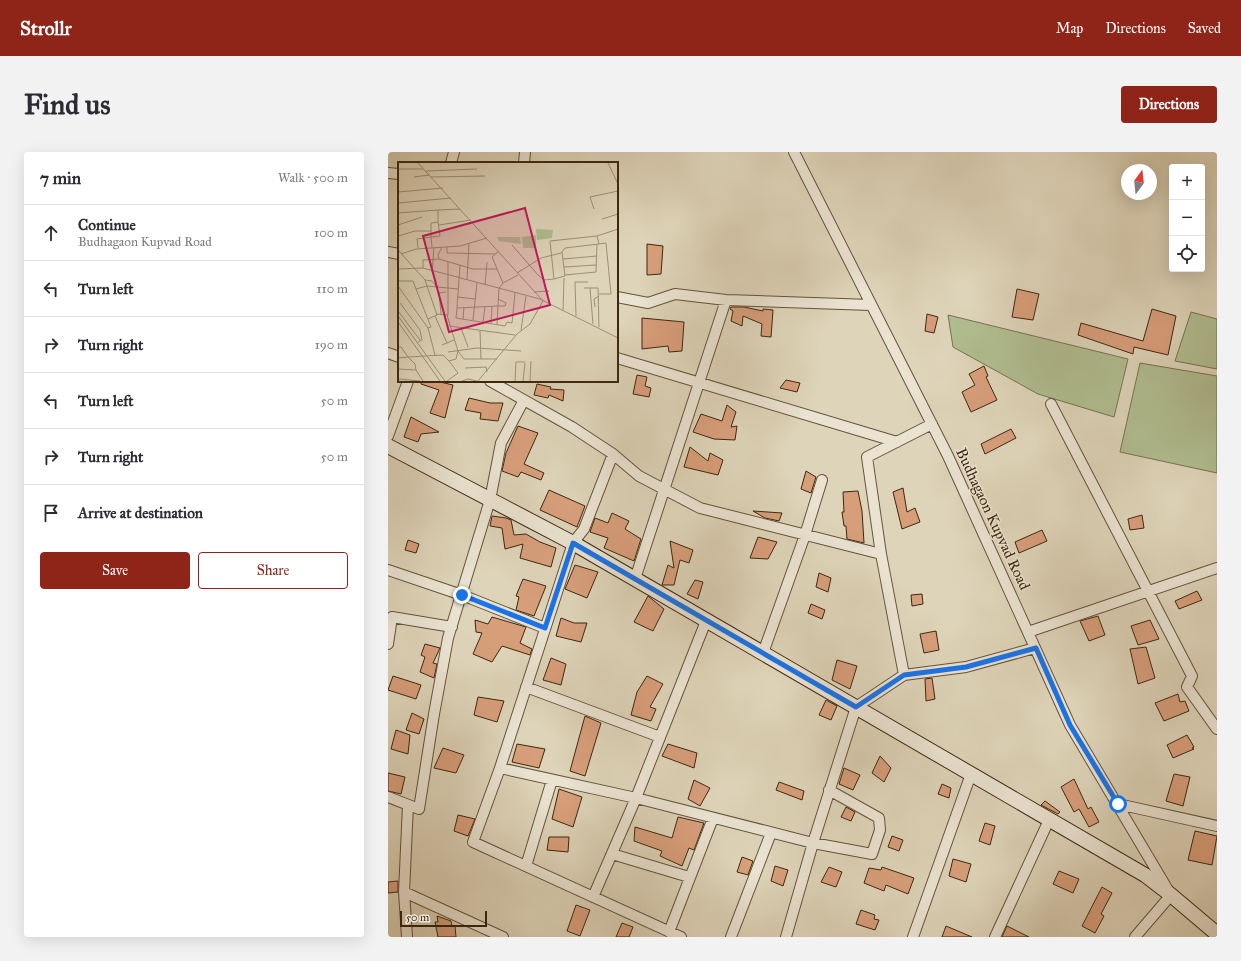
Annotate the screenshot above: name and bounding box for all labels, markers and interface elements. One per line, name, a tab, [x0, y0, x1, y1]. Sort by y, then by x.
text: Strollr	[20, 17, 72, 40]
text: Map	[1056, 20, 1083, 37]
text: Directions	[1105, 20, 1166, 37]
text: Saved	[1188, 20, 1221, 37]
button: Directions	[1121, 86, 1217, 123]
text: Find us	[24, 87, 110, 122]
inset map	[398, 162, 618, 382]
north arrow	[1121, 164, 1157, 200]
map controls	[1169, 164, 1205, 272]
button: +	[1169, 164, 1205, 200]
text: 7 min	[40, 168, 81, 189]
text: Walk · 500 m	[278, 170, 348, 186]
button: −	[1169, 200, 1205, 236]
text: Continue	[78, 216, 136, 234]
icon: ahead	[40, 222, 62, 244]
text: 100 m	[314, 225, 348, 241]
text: Budhagaon Kupvad Road	[78, 234, 212, 250]
button: locate	[1169, 236, 1205, 272]
icon: left	[40, 278, 62, 300]
text: Turn left	[78, 280, 134, 298]
text: 110 m	[316, 281, 348, 297]
icon: right	[40, 334, 62, 356]
text: Turn right	[78, 336, 143, 354]
text: 190 m	[315, 337, 348, 353]
icon: left	[40, 390, 62, 412]
text: Turn left	[78, 392, 134, 410]
text: 50 m	[321, 393, 348, 409]
street label: Budhagaon Kupvad Road	[952, 445, 1034, 593]
icon: right	[40, 446, 62, 468]
text: Turn right	[78, 448, 143, 466]
text: 50 m	[321, 449, 348, 465]
icon: arrive	[40, 502, 62, 524]
text: Arrive at destination	[78, 504, 203, 522]
button: Save	[40, 552, 190, 589]
button: Share	[198, 552, 348, 589]
route end	[453, 586, 471, 604]
route start	[1109, 795, 1127, 813]
scale bar	[400, 909, 487, 928]
text: 50 m	[406, 911, 429, 924]

